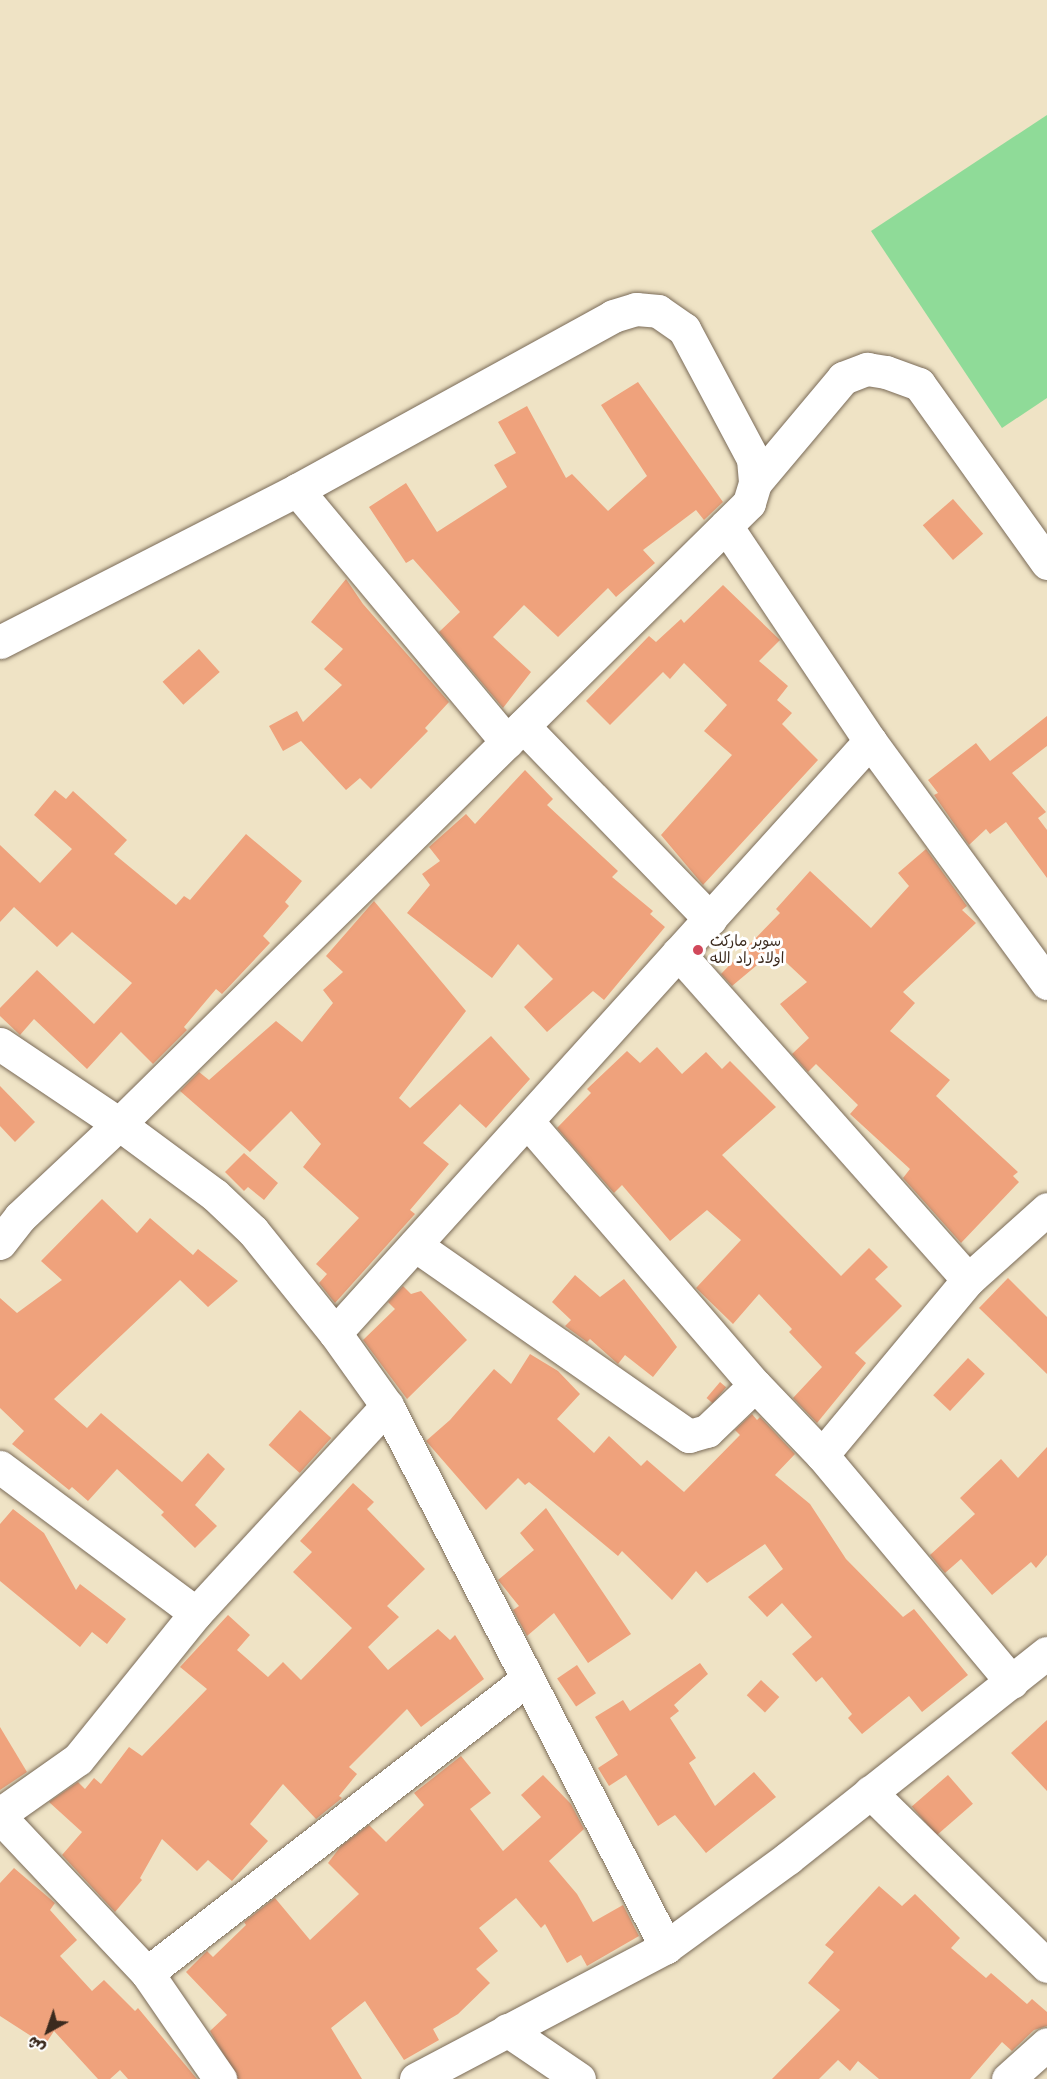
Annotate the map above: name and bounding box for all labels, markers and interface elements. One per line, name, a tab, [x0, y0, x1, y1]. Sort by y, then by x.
place label: سوبر ماركت اولاد راد الله	[710, 932, 784, 967]
marker: سوبر ماركت اولاد راد الله	[691, 943, 705, 957]
north arrow	[18, 2001, 78, 2061]
text: ش	[23, 2031, 50, 2059]

